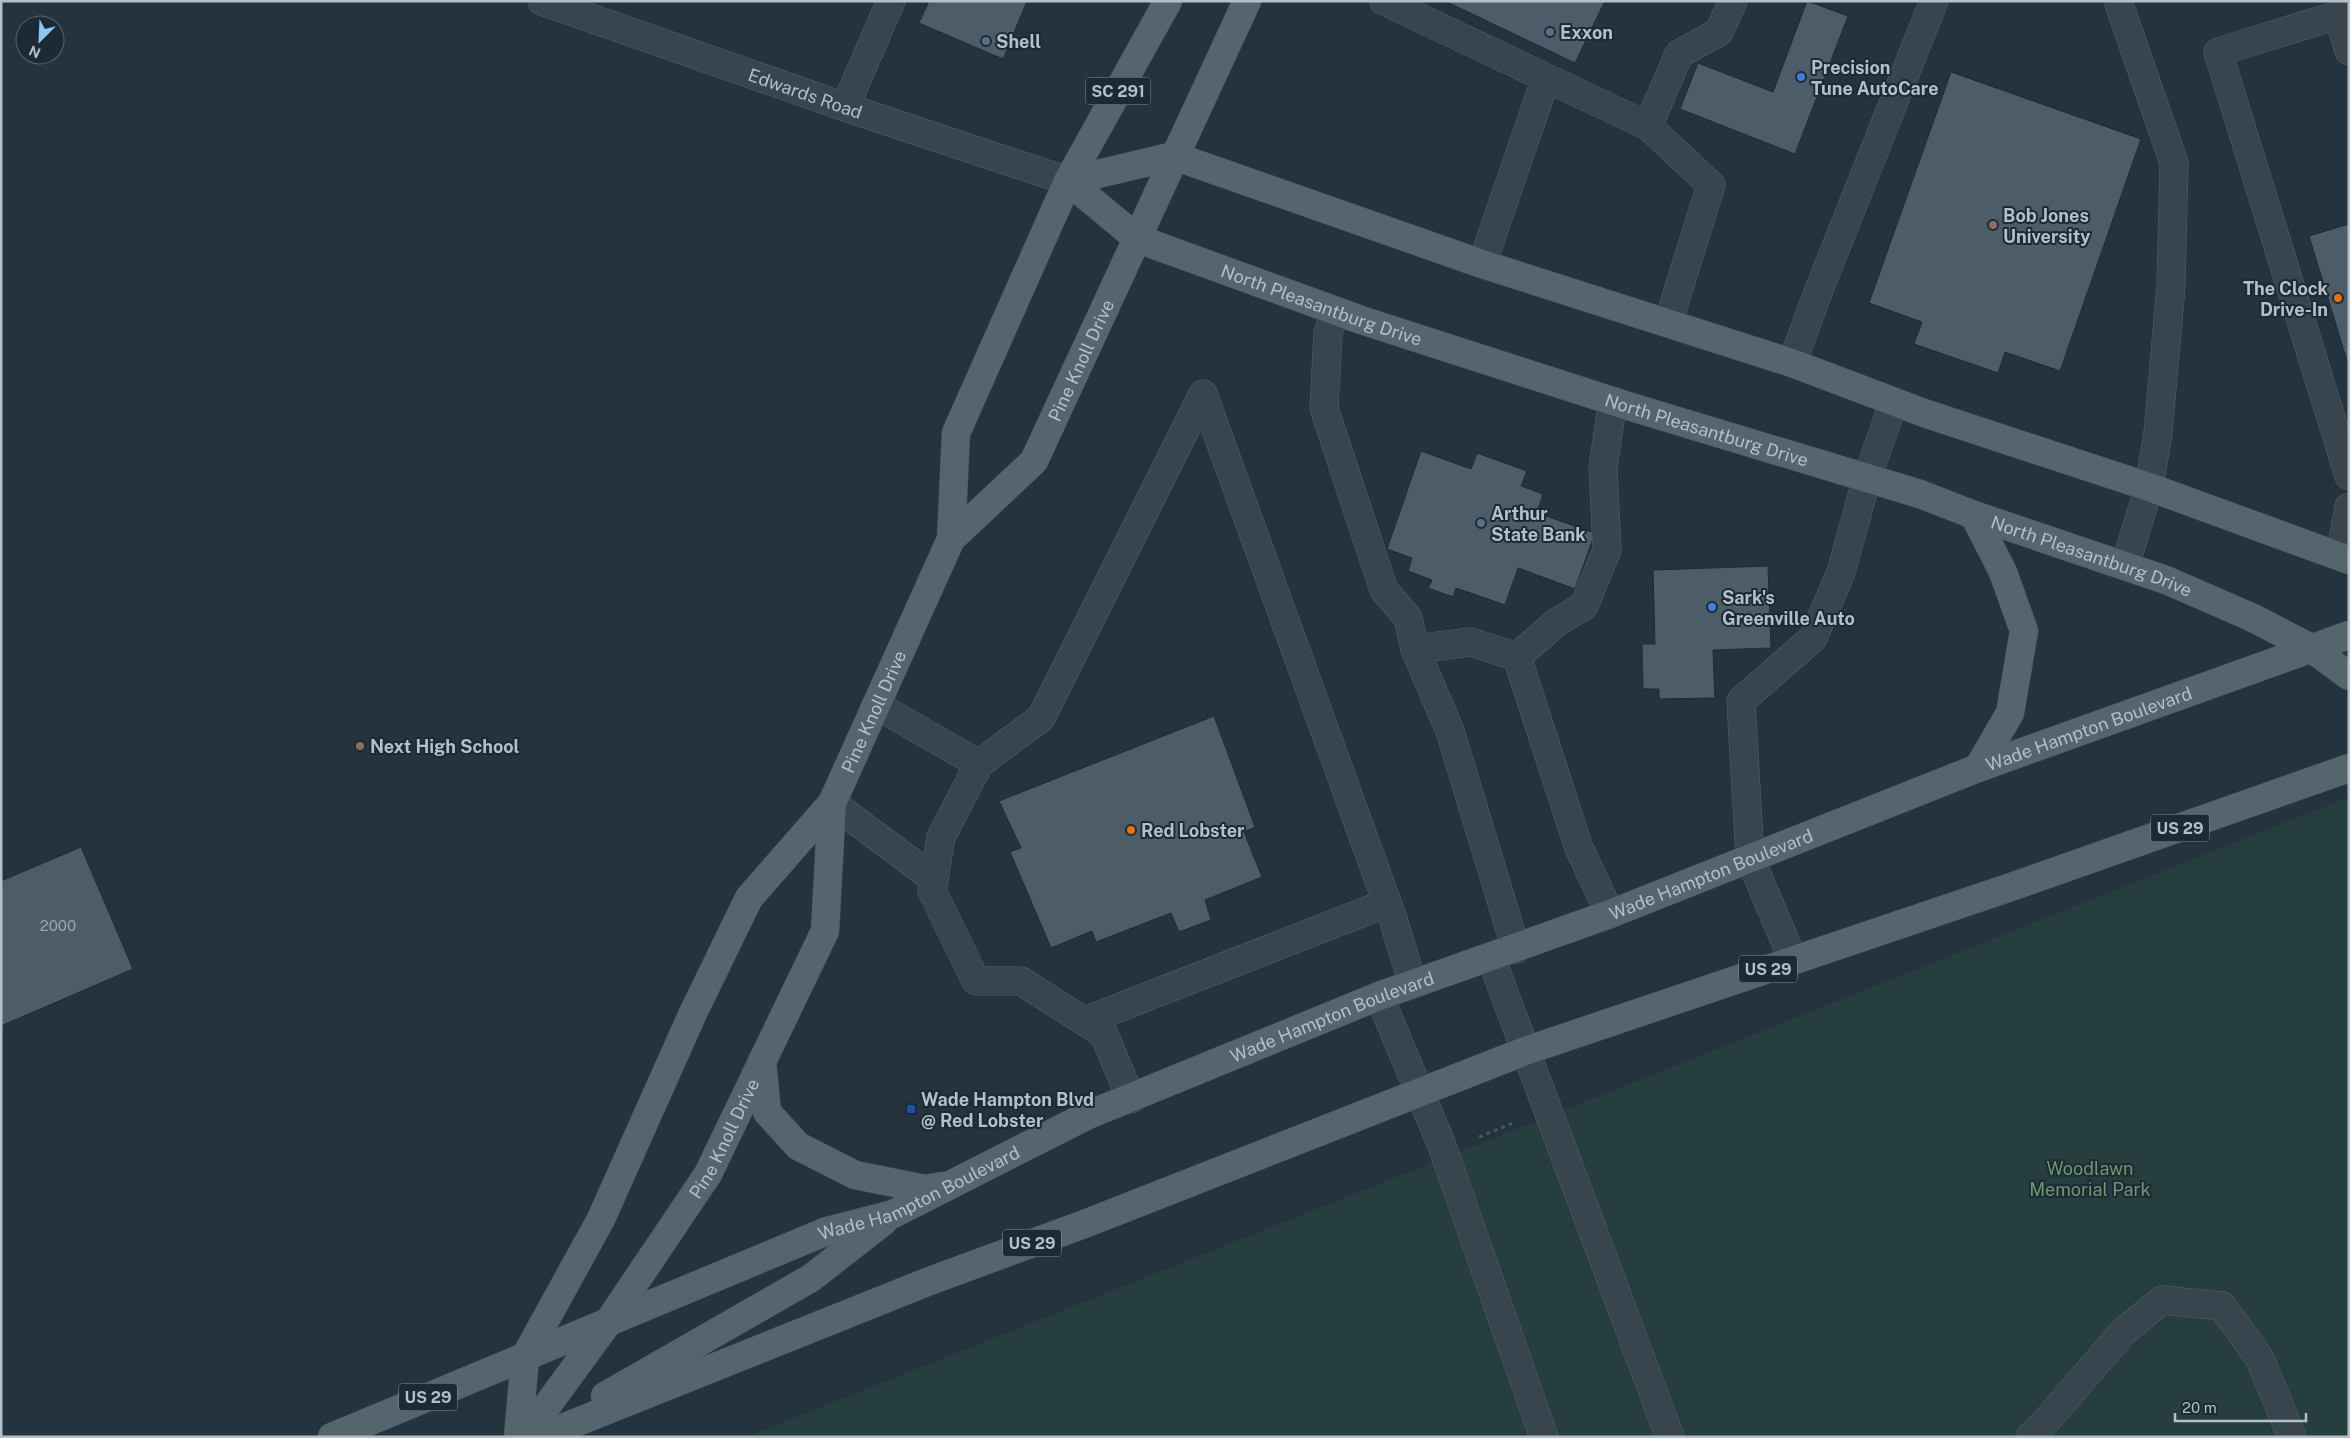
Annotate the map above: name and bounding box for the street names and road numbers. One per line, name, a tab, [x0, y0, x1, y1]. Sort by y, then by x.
street label: Edwards Road	[746, 64, 865, 123]
road number: SC 291	[1086, 78, 1150, 104]
street label: North Pleasantburg Drive	[1218, 260, 1425, 349]
street label: Pine Knoll Drive	[1043, 296, 1118, 424]
street label: North Pleasantburg Drive	[1602, 389, 1811, 470]
street label: North Pleasantburg Drive	[1988, 511, 2195, 601]
street label: Pine Knoll Drive	[837, 647, 910, 776]
street label: Wade Hampton Boulevard	[1983, 682, 2195, 775]
road number: US 29	[2151, 814, 2209, 841]
street label: Wade Hampton Boulevard	[1606, 824, 1816, 924]
road number: US 29	[1739, 956, 1797, 982]
street label: Wade Hampton Boulevard	[1227, 967, 1436, 1066]
street label: Pine Knoll Drive	[684, 1075, 763, 1202]
street label: Wade Hampton Boulevard	[815, 1141, 1023, 1244]
road number: US 29	[1003, 1230, 1061, 1256]
road number: US 29	[399, 1384, 457, 1410]

